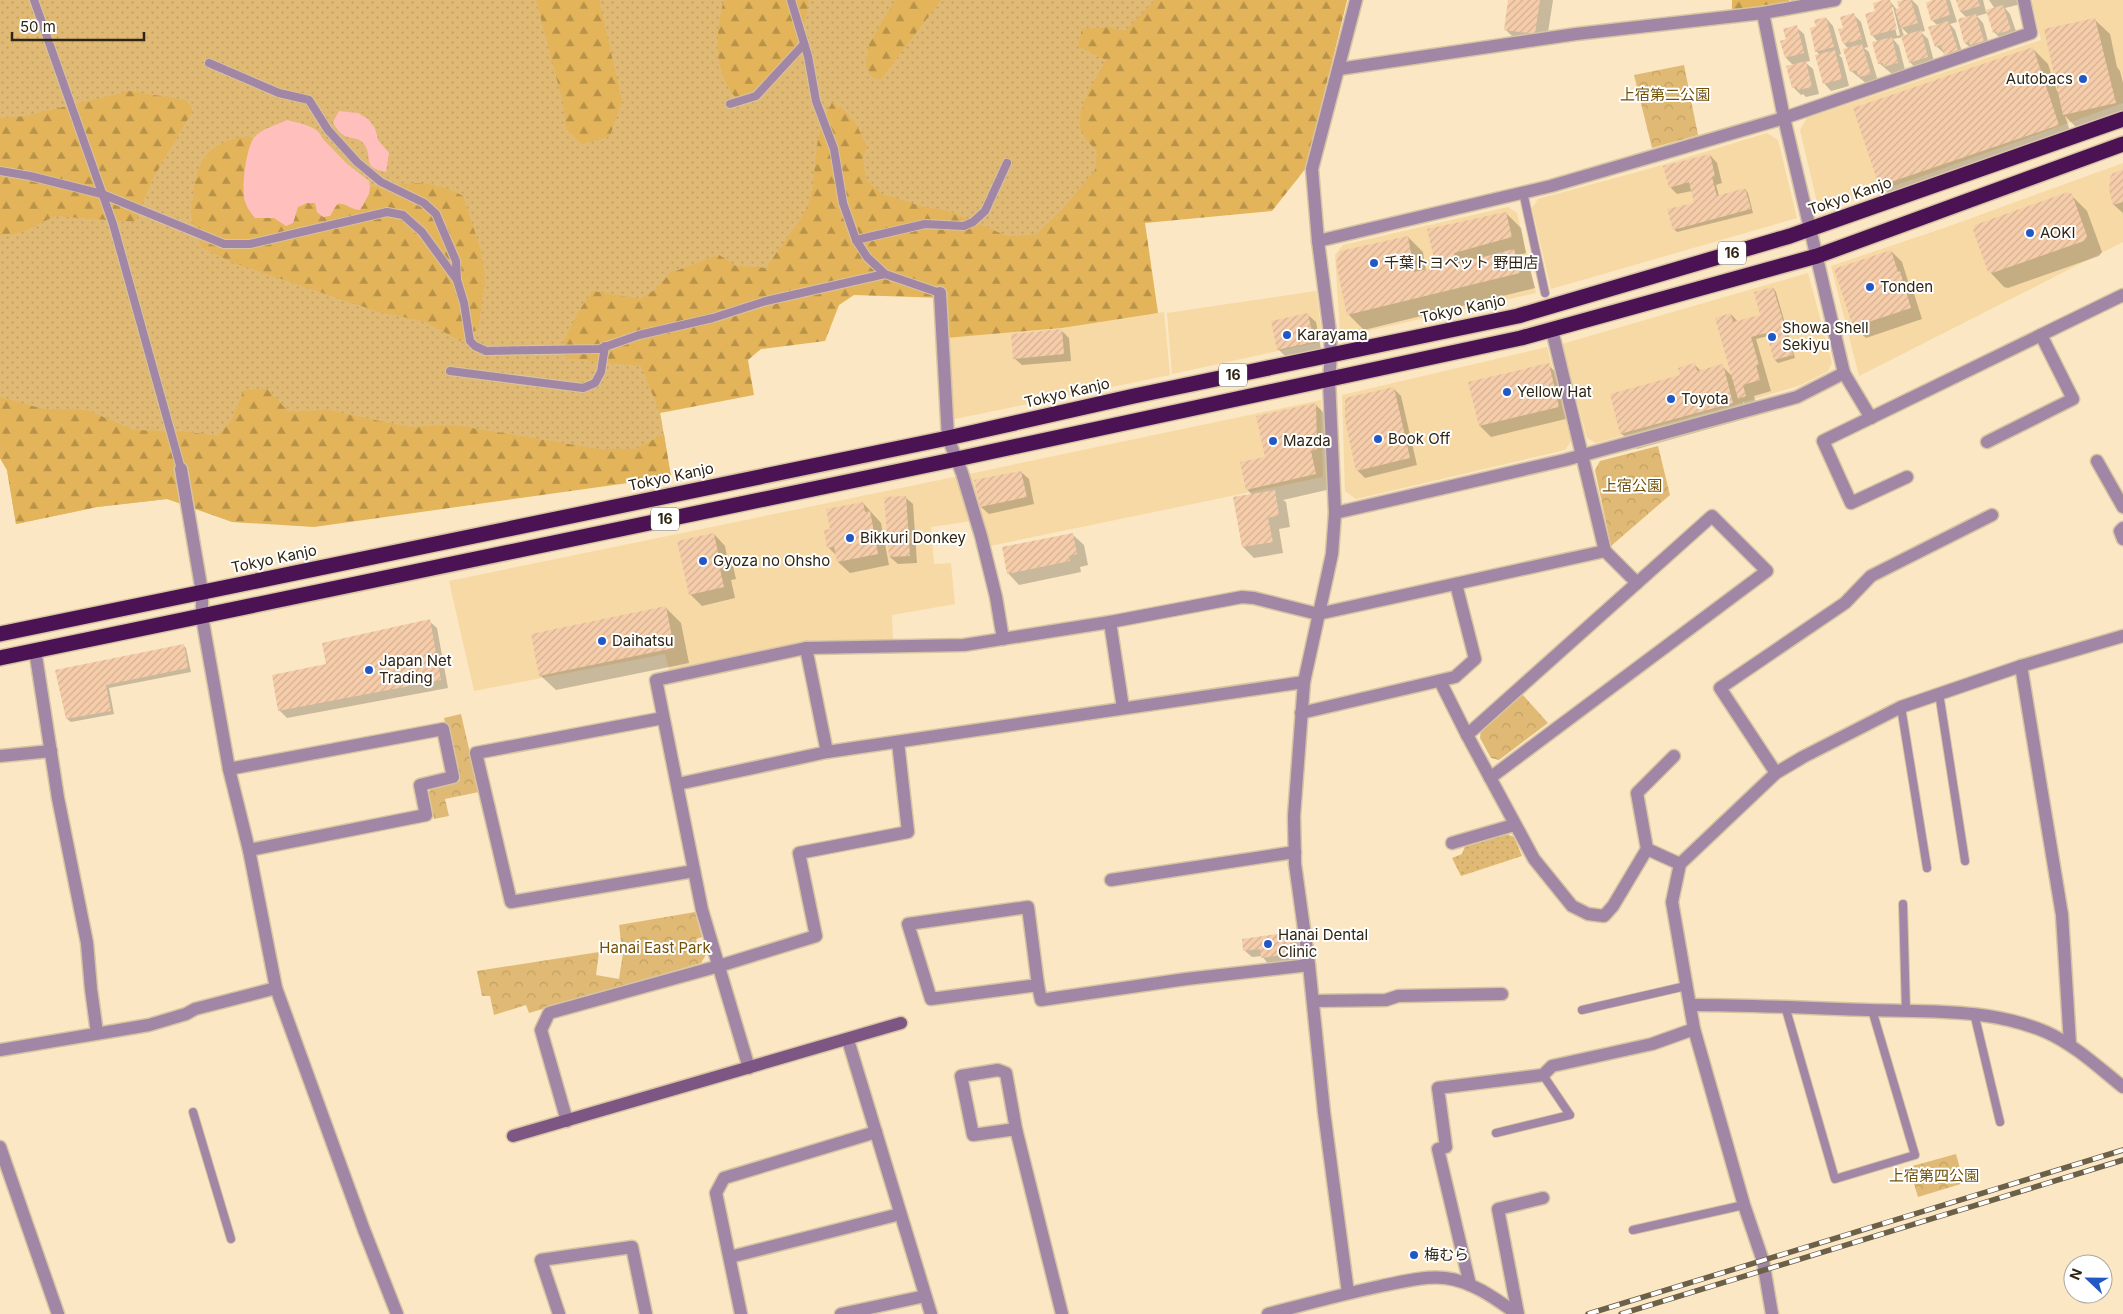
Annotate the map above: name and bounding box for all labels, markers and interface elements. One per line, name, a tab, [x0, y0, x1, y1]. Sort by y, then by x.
scale bar	[12, 10, 145, 42]
text: 50 m	[20, 17, 56, 36]
place label: Autobacs	[2006, 69, 2073, 88]
marker: Autobacs	[2077, 73, 2089, 85]
park label: 上宿第二公園	[1620, 85, 1710, 104]
street label: Tokyo Kanjo	[1806, 172, 1894, 219]
place label: AOKI	[2040, 223, 2075, 242]
marker: AOKI	[2024, 227, 2036, 239]
road number: 16	[1718, 242, 1746, 264]
place label: 千葉トヨペット 野田店	[1384, 253, 1538, 272]
marker: 千葉トヨペット 野田店	[1368, 257, 1380, 269]
place label: Tonden	[1880, 277, 1933, 296]
marker: Tonden	[1864, 281, 1876, 293]
street label: Tokyo Kanjo	[1418, 290, 1507, 327]
place label: Showa Shell Sekiyu	[1782, 318, 1869, 354]
place label: Karayama	[1297, 325, 1368, 344]
marker: Karayama	[1281, 329, 1293, 341]
marker: Showa Shell Sekiyu	[1766, 331, 1778, 343]
road number: 16	[1219, 364, 1247, 386]
street label: Tokyo Kanjo	[1022, 373, 1111, 412]
place label: Yellow Hat	[1517, 382, 1592, 401]
marker: Yellow Hat	[1501, 386, 1513, 398]
place label: Toyota	[1681, 389, 1729, 408]
marker: Toyota	[1665, 393, 1677, 405]
place label: Book Off	[1388, 429, 1451, 448]
place label: Mazda	[1283, 431, 1331, 450]
marker: Book Off	[1372, 433, 1384, 445]
marker: Mazda	[1267, 435, 1279, 447]
street label: Tokyo Kanjo	[626, 458, 715, 495]
park label: 上宿公園	[1602, 476, 1662, 495]
road number: 16	[651, 508, 679, 530]
place label: Bikkuri Donkey	[860, 528, 967, 547]
marker: Bikkuri Donkey	[844, 532, 856, 544]
street label: Tokyo Kanjo	[229, 540, 318, 577]
place label: Gyoza no Ohsho	[713, 551, 830, 570]
marker: Gyoza no Ohsho	[697, 555, 709, 567]
place label: Daihatsu	[612, 631, 674, 650]
marker: Daihatsu	[596, 635, 608, 647]
place label: Japan Net Trading	[379, 651, 452, 687]
marker: Japan Net Trading	[363, 664, 375, 676]
place label: Hanai Dental Clinic	[1278, 925, 1368, 961]
park label: Hanai East Park	[599, 938, 711, 957]
marker: Hanai Dental Clinic	[1262, 938, 1274, 950]
park label: 上宿第四公園	[1889, 1166, 1979, 1185]
place label: 梅むら	[1424, 1245, 1469, 1264]
marker: 梅むら	[1408, 1249, 1420, 1261]
north arrow	[2063, 1254, 2113, 1304]
text: N	[2066, 1266, 2085, 1282]

